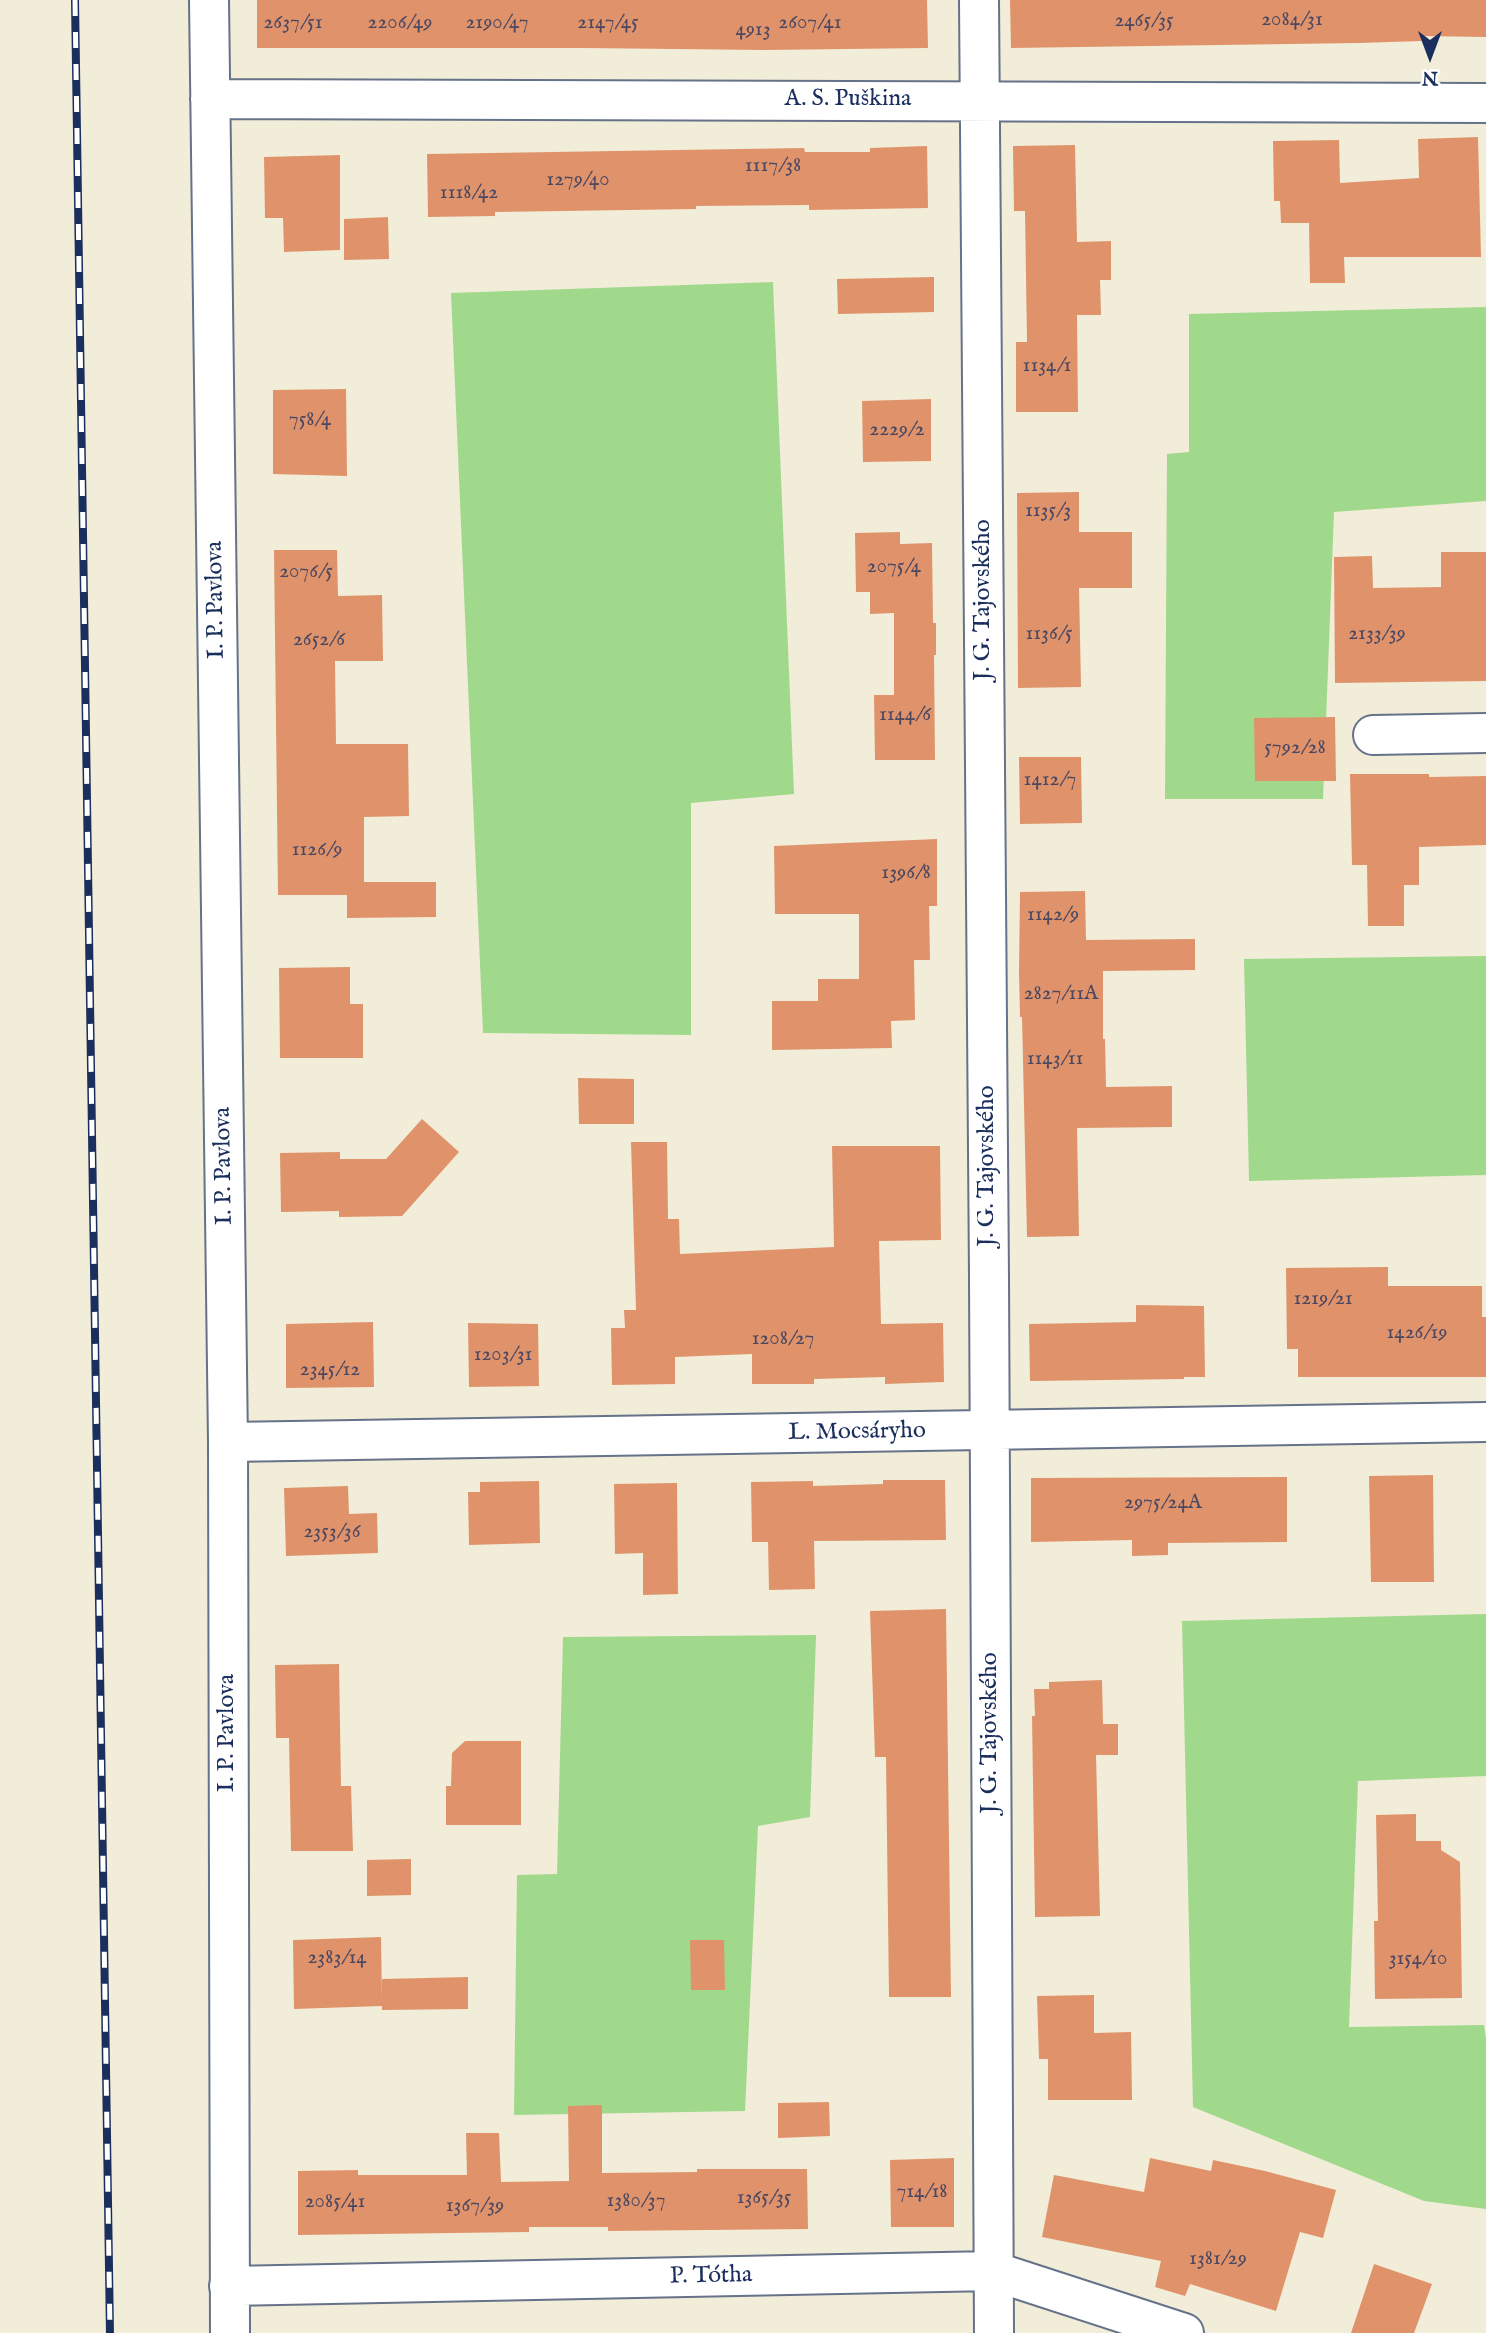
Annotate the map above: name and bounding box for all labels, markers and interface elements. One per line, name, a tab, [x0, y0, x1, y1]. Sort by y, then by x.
house number: 2084/31	[1261, 8, 1323, 34]
house number: 2465/35	[1114, 9, 1174, 35]
house number: 2637/51	[264, 11, 322, 37]
house number: 2206/49	[368, 11, 432, 37]
house number: 2190/47	[465, 11, 529, 37]
house number: 2147/45	[577, 11, 639, 37]
house number: 2607/41	[778, 11, 842, 37]
house number: 4913	[735, 18, 771, 44]
north arrow	[1395, 21, 1465, 91]
text: N	[1422, 65, 1438, 89]
street label: A. S. Puškina	[785, 86, 911, 114]
house number: 1117/38	[745, 154, 801, 180]
house number: 1279/40	[546, 168, 610, 194]
house number: 1118/42	[440, 181, 498, 207]
house number: 1134/1	[1023, 354, 1071, 380]
house number: 758/4	[289, 408, 331, 434]
house number: 2229/2	[869, 418, 925, 444]
house number: 1135/3	[1025, 499, 1071, 525]
street label: J. G. Tajovského	[970, 519, 998, 681]
street label: I. P. Pavlova	[202, 541, 232, 659]
house number: 2075/4	[867, 555, 921, 581]
house number: 2076/5	[279, 560, 333, 586]
house number: 1136/5	[1025, 622, 1073, 648]
house number: 2133/39	[1348, 622, 1406, 648]
house number: 2652/6	[293, 628, 345, 654]
house number: 1144/6	[879, 703, 931, 729]
house number: 5792/28	[1264, 736, 1326, 762]
house number: 1412/7	[1024, 768, 1076, 794]
house number: 1126/9	[292, 838, 342, 864]
house number: 1396/8	[881, 861, 931, 887]
house number: 1142/9	[1027, 903, 1079, 929]
house number: 2827/11A	[1024, 982, 1098, 1008]
house number: 1143/11	[1027, 1047, 1083, 1073]
street label: J. G. Tajovského	[974, 1085, 1002, 1247]
street label: I. P. Pavlova	[210, 1107, 240, 1225]
house number: 1219/21	[1293, 1287, 1353, 1313]
house number: 1426/19	[1387, 1321, 1447, 1347]
house number: 1208/27	[752, 1327, 814, 1353]
house number: 1203/31	[474, 1343, 532, 1369]
house number: 2345/12	[300, 1358, 360, 1384]
street label: L. Mocsáryho	[788, 1417, 926, 1449]
house number: 2975/24A	[1124, 1491, 1202, 1517]
house number: 2353/36	[303, 1520, 361, 1546]
street label: J. G. Tajovského	[977, 1652, 1005, 1814]
street label: I. P. Pavlova	[214, 1674, 242, 1792]
house number: 2383/14	[307, 1946, 367, 1972]
house number: 3154/10	[1389, 1947, 1447, 1973]
house number: 714/18	[896, 2180, 948, 2206]
house number: 1365/35	[737, 2186, 791, 2212]
house number: 1380/37	[606, 2189, 666, 2215]
house number: 2085/41	[305, 2190, 365, 2216]
house number: 1367/39	[446, 2194, 504, 2220]
house number: 1381/29	[1189, 2247, 1247, 2273]
street label: P. Tótha	[669, 2262, 753, 2292]

